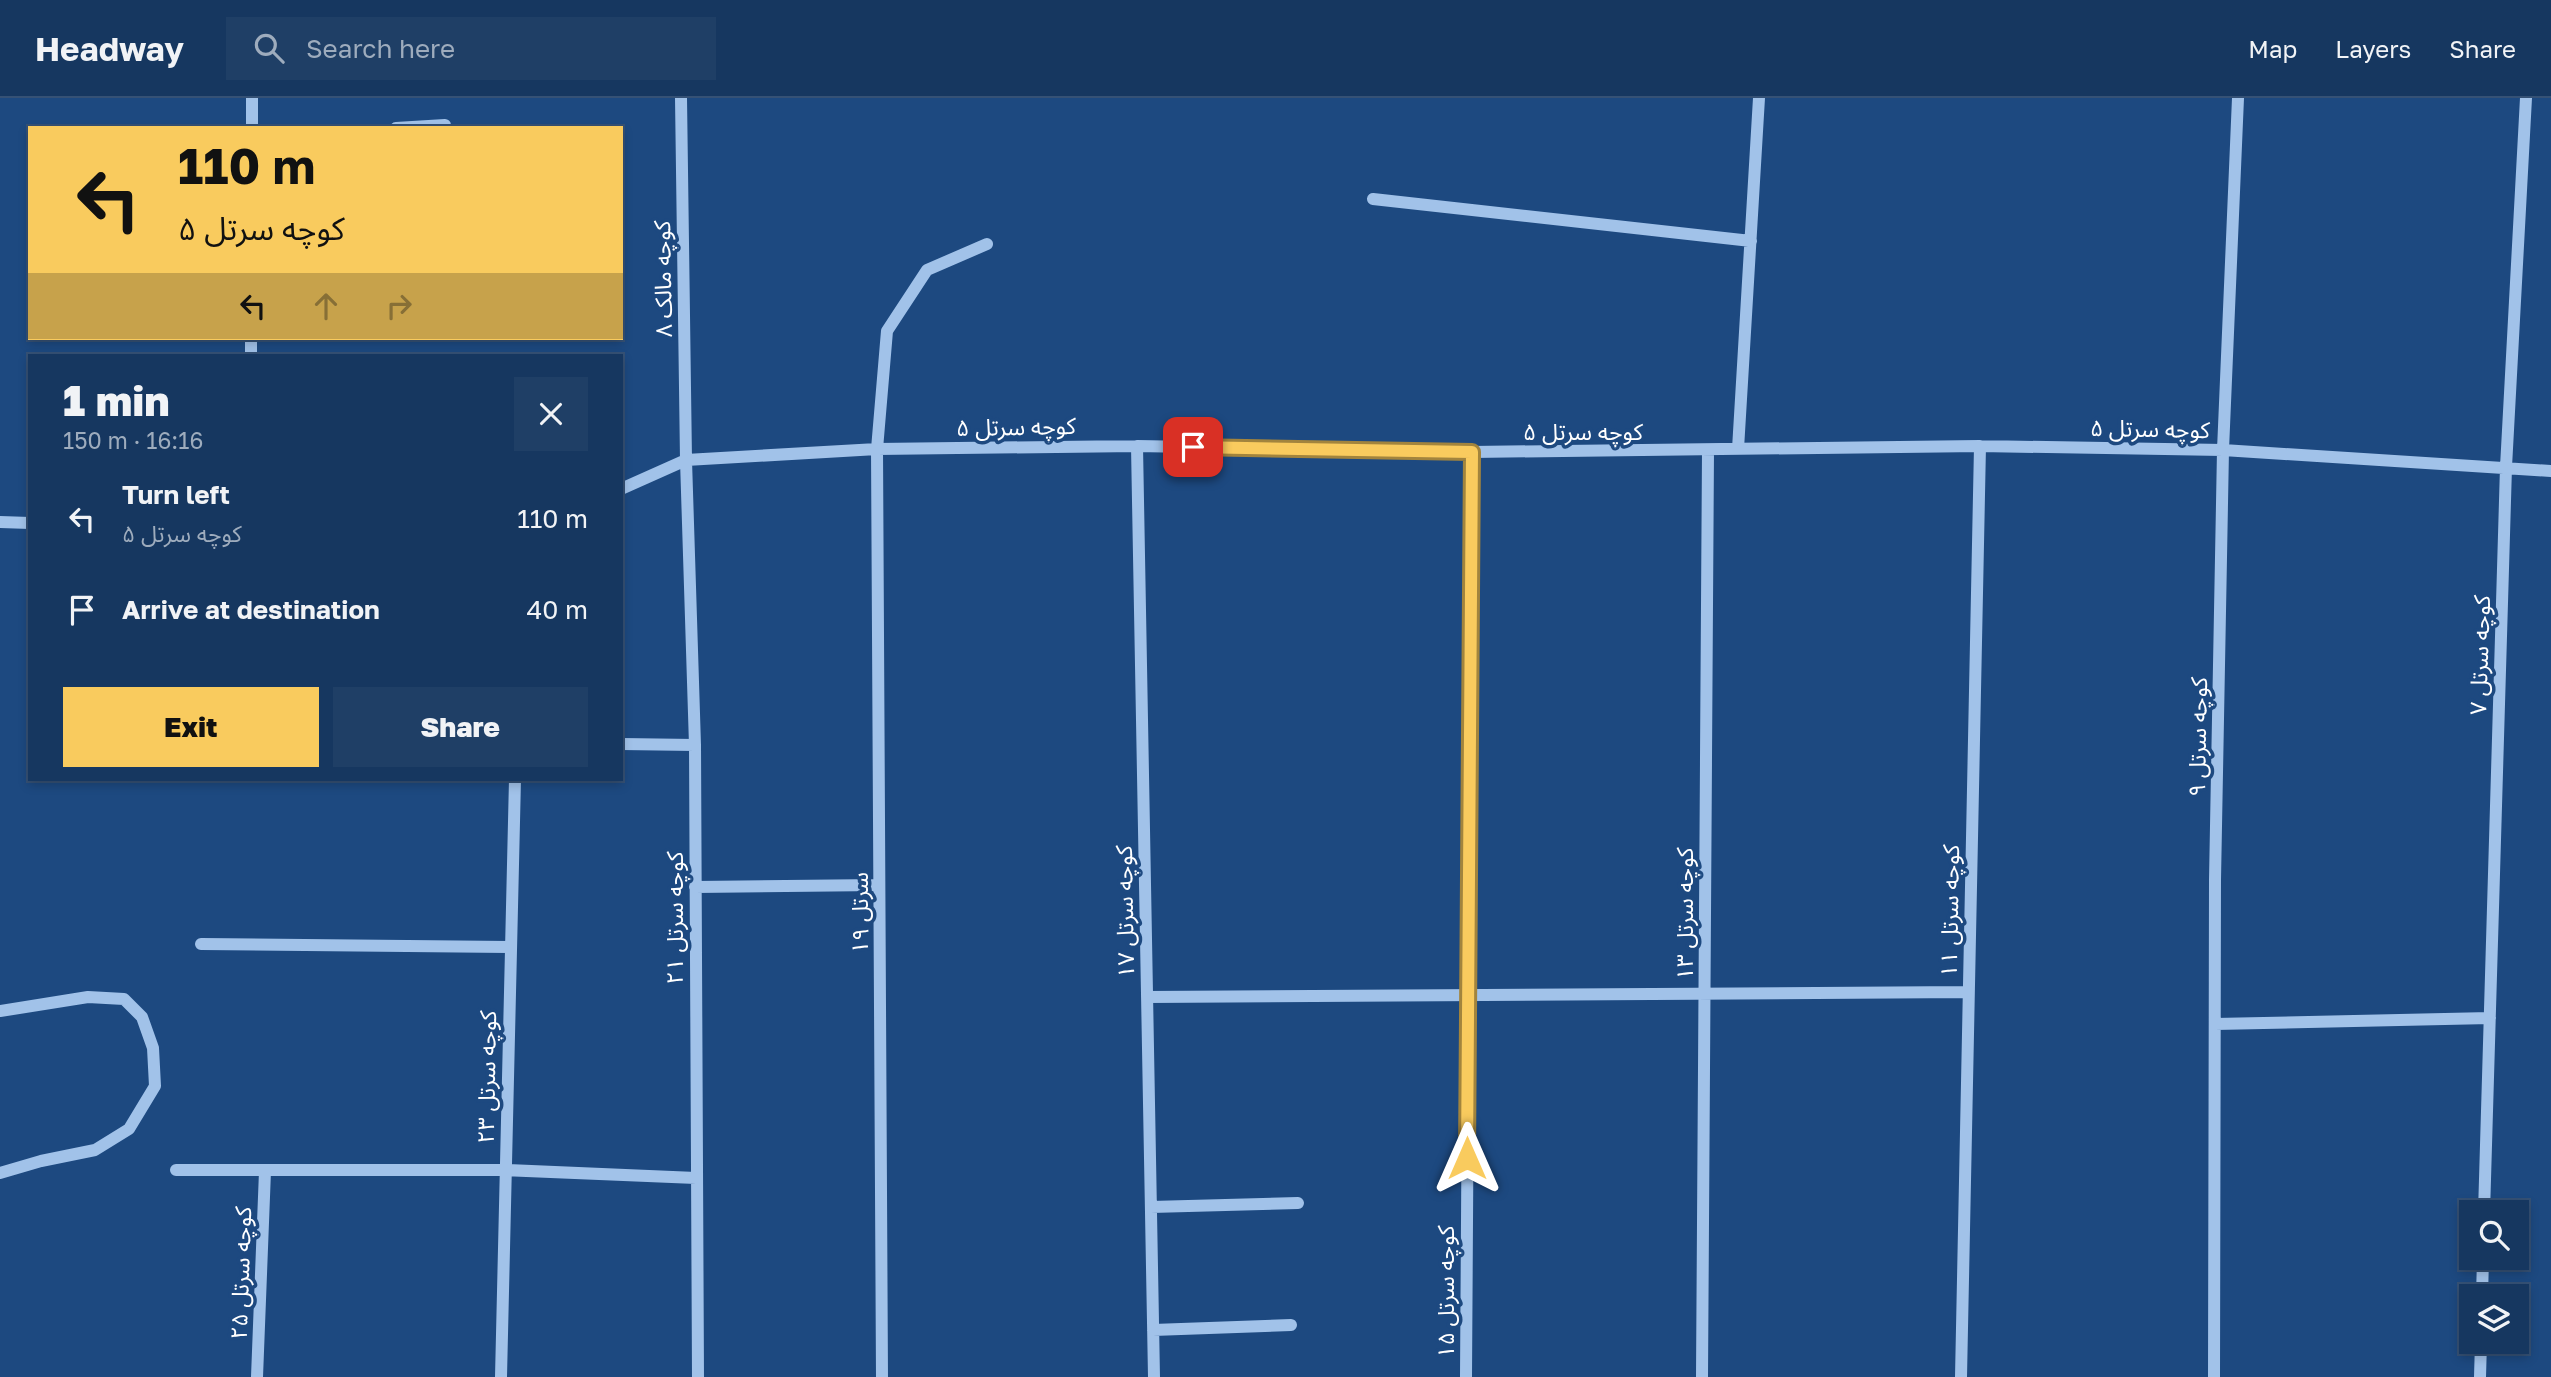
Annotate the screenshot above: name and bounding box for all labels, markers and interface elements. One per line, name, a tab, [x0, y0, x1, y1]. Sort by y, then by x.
search box	[226, 17, 716, 80]
text: Headway	[35, 29, 184, 68]
icon: search	[250, 29, 288, 67]
text: Search here	[306, 33, 455, 64]
text: Map	[2248, 34, 2297, 63]
text: Layers	[2335, 34, 2411, 63]
text: Share	[2449, 34, 2516, 63]
text: 110 m	[178, 136, 315, 195]
icon: left	[63, 154, 154, 245]
text: کوچه سرتل ۵	[178, 209, 345, 247]
street label: کوچه مالک ۸	[647, 220, 679, 338]
icon: left	[234, 287, 272, 325]
icon: ahead	[307, 287, 345, 325]
icon: right	[380, 287, 418, 325]
text: 1 min	[63, 375, 170, 425]
button: close	[514, 377, 588, 451]
street label: کوچه سرتل ۵	[956, 411, 1077, 443]
street label: کوچه سرتل ۵	[2090, 413, 2211, 445]
pin	[1163, 417, 1223, 477]
street label: کوچه سرتل ۵	[1523, 417, 1643, 447]
text: 150 m · 16:16	[63, 426, 203, 454]
icon: arrive	[1174, 428, 1212, 466]
text: Turn left	[122, 479, 230, 510]
icon: left	[63, 500, 101, 538]
text: 110 m	[517, 503, 588, 534]
text: کوچه سرتل ۵	[122, 519, 242, 547]
icon: arrive	[63, 591, 101, 629]
text: Arrive at destination	[122, 594, 380, 625]
text: 40 m	[527, 594, 588, 625]
street label: کوچه سرتل ۷	[2463, 594, 2497, 715]
street label: کوچه سرتل ۹	[2182, 676, 2214, 797]
button: Exit	[63, 687, 319, 767]
button: Share	[333, 687, 588, 767]
street label: کوچه سرتل ۱۱	[1934, 844, 1966, 978]
street label: کوچه سرتل ۱۷	[1109, 845, 1141, 979]
street label: کوچه سرتل ۱۳	[1670, 847, 1700, 981]
street label: کوچه سرتل ۲۱	[660, 851, 690, 985]
street label: سرتل ۱۹	[845, 872, 874, 954]
street label: کوچه سرتل ۲۳	[471, 1010, 503, 1144]
position arrow	[1430, 1121, 1504, 1195]
map controls	[2459, 1200, 2529, 1354]
button: search	[2459, 1200, 2529, 1270]
street label: کوچه سرتل ۲۵	[224, 1206, 258, 1340]
street label: کوچه سرتل ۱۵	[1431, 1225, 1461, 1359]
button: layers	[2459, 1284, 2529, 1354]

